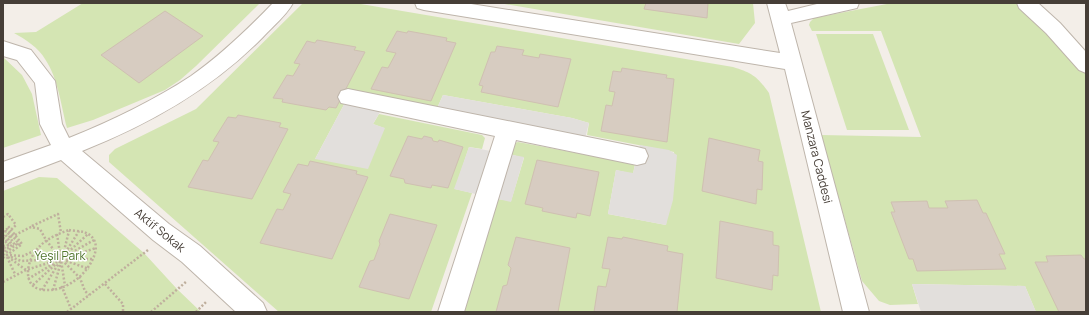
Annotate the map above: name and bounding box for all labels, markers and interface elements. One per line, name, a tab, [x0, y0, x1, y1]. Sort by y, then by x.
street label: Manzara Caddesi	[797, 109, 837, 205]
street label: Aktif Sokak	[131, 204, 190, 256]
park label: Yeşil Park	[35, 247, 87, 264]

